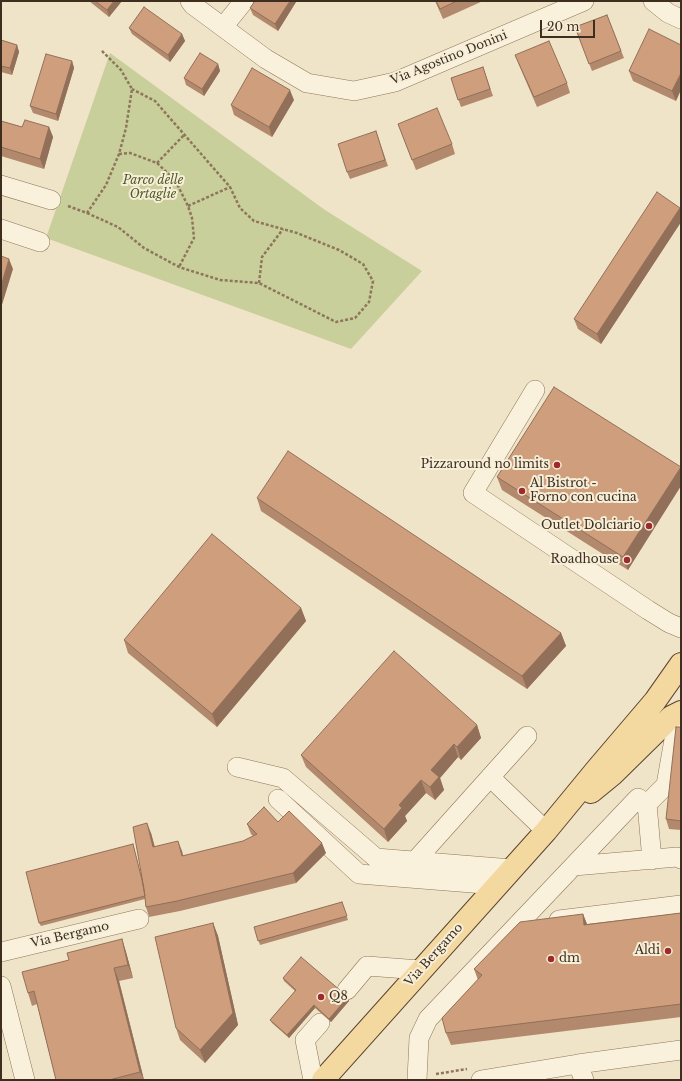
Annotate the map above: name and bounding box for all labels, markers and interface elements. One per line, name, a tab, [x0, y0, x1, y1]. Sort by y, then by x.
scale bar	[542, 12, 597, 38]
text: 20 m	[547, 19, 579, 34]
street label: Via Agostino Donini	[389, 28, 509, 88]
park label: Parco delle Ortaglie	[123, 174, 183, 202]
place label: Pizzaround no limits	[421, 458, 549, 472]
marker: Pizzaround no limits	[552, 460, 562, 470]
place label: Al Bistrot - Forno con cucina	[530, 477, 637, 505]
marker: Al Bistrot - Forno con cucina	[517, 486, 527, 496]
place label: Outlet Dolciario	[541, 519, 641, 533]
marker: Outlet Dolciario	[644, 521, 654, 531]
place label: Roadhouse	[551, 553, 619, 567]
marker: Roadhouse	[622, 555, 632, 565]
street label: Via Bergamo	[29, 919, 111, 951]
street label: Via Bergamo	[402, 921, 466, 989]
place label: Aldi	[635, 944, 660, 958]
marker: Aldi	[663, 946, 673, 956]
place label: dm	[559, 952, 580, 966]
marker: dm	[546, 954, 556, 964]
place label: Q8	[329, 990, 348, 1004]
marker: Q8	[316, 992, 326, 1002]

